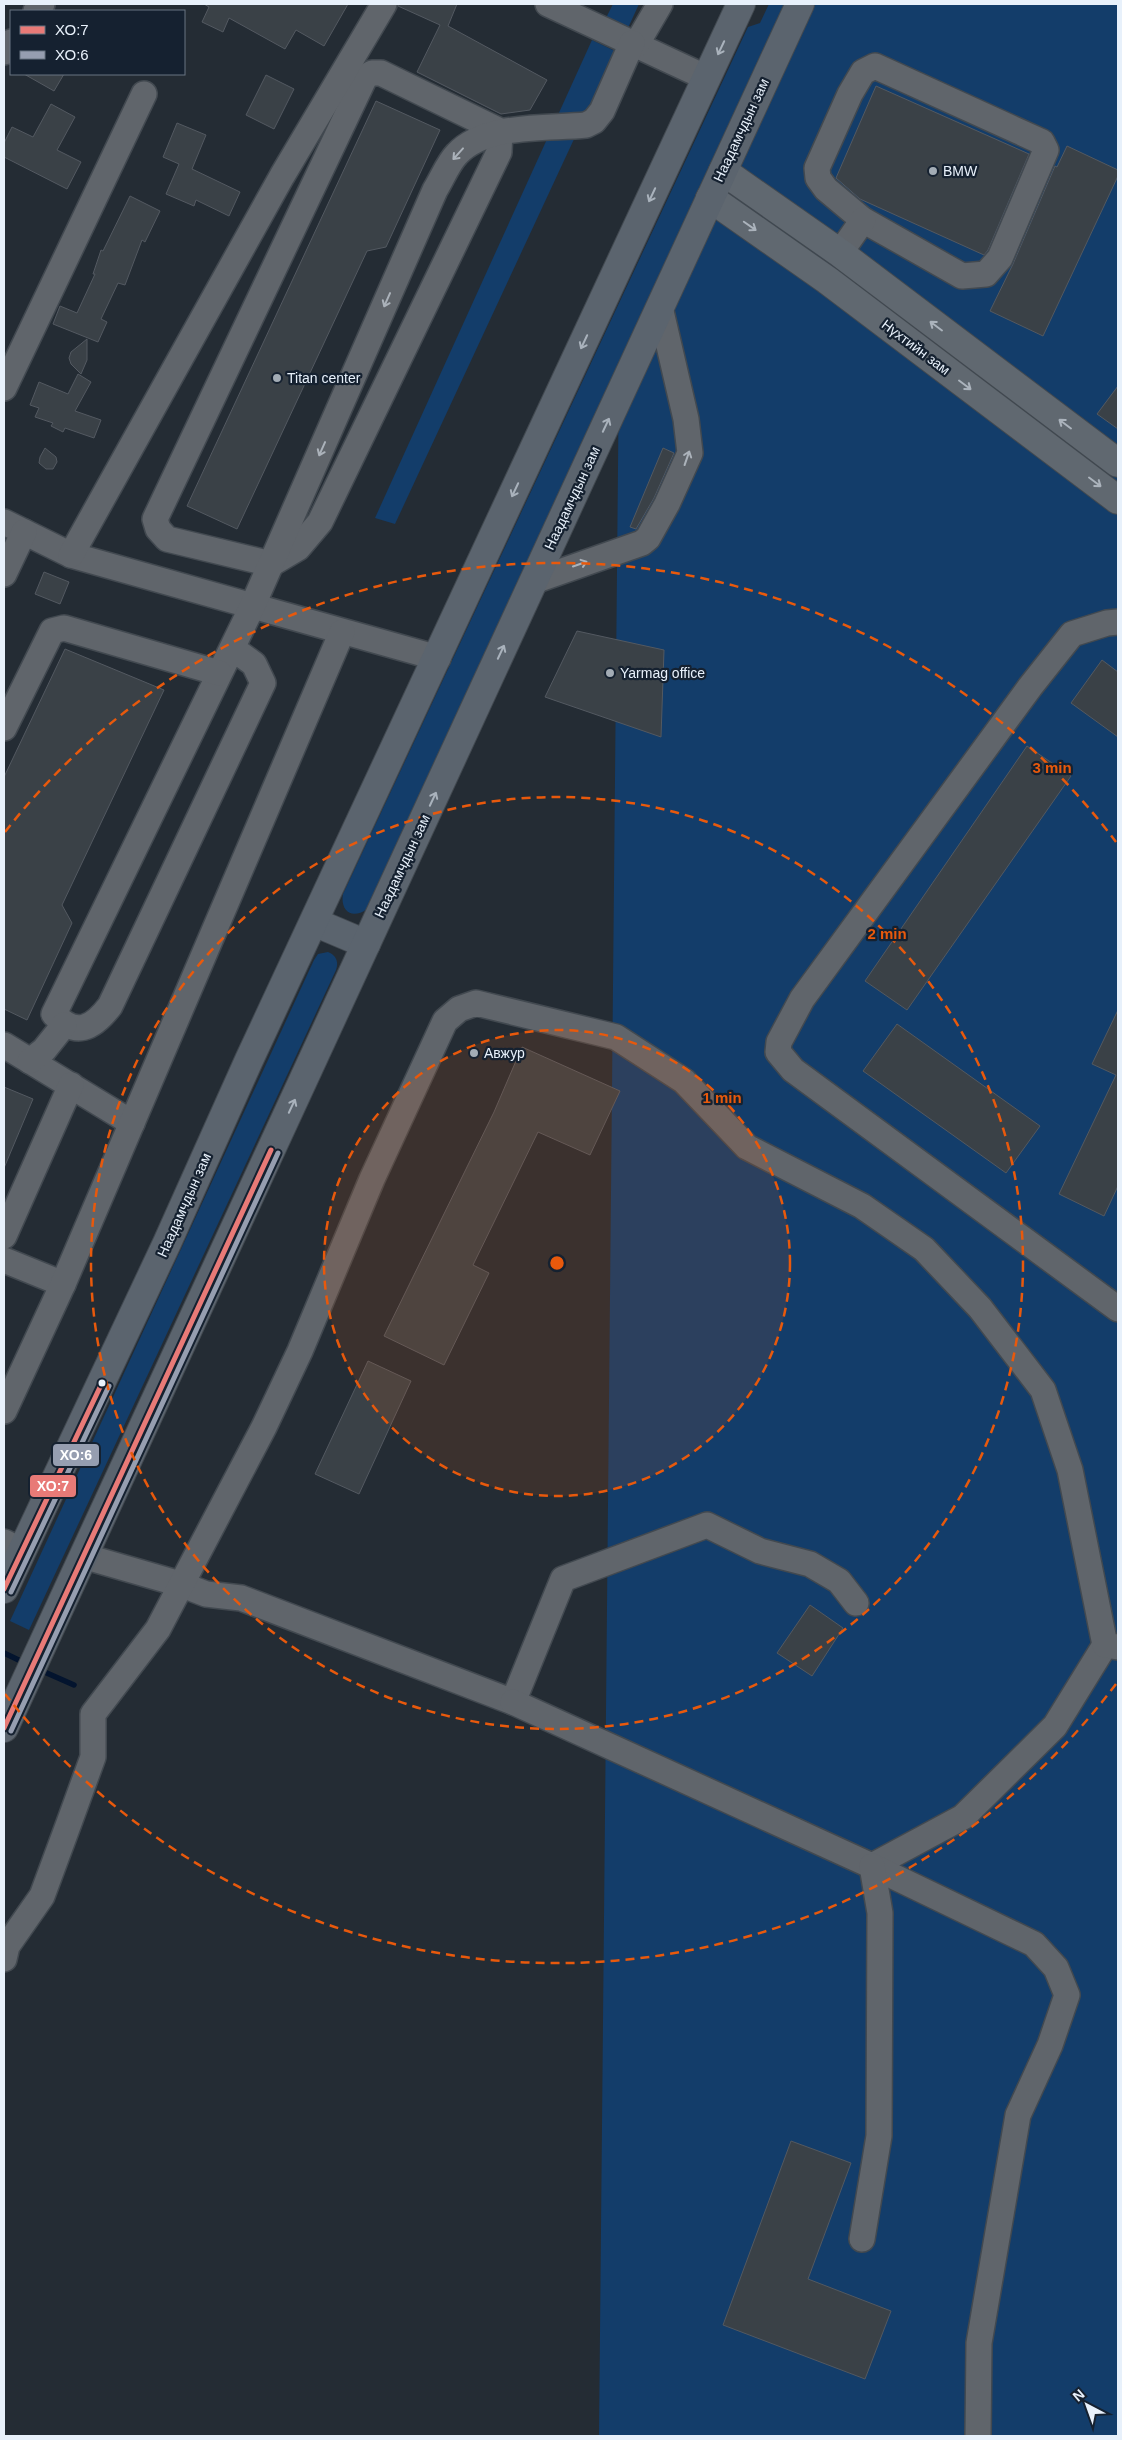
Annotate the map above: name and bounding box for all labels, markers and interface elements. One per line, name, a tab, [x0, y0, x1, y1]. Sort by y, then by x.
legend	[10, 10, 185, 75]
text: ХО:7	[55, 21, 89, 38]
one-way arrow	[716, 40, 725, 55]
text: ХО:6	[55, 46, 89, 63]
street label: Наадамчдын зам	[710, 76, 772, 184]
one-way arrow	[452, 148, 464, 161]
place label: BMW	[943, 163, 978, 179]
marker: BMW	[927, 165, 939, 177]
one-way arrow	[647, 187, 656, 202]
one-way arrow	[743, 221, 757, 231]
one-way arrow	[382, 292, 392, 307]
street label: Нүхтийн зам	[879, 316, 953, 378]
one-way arrow	[930, 320, 943, 331]
one-way arrow	[578, 335, 588, 350]
place label: Titan center	[287, 370, 361, 386]
marker: Titan center	[271, 372, 283, 384]
one-way arrow	[958, 379, 971, 390]
one-way arrow	[601, 418, 611, 433]
one-way arrow	[1059, 418, 1072, 429]
one-way arrow	[316, 441, 326, 456]
street label: Наадамчдын зам	[541, 444, 603, 552]
one-way arrow	[683, 451, 692, 466]
one-way arrow	[1088, 477, 1101, 488]
one-way arrow	[510, 482, 519, 497]
one-way arrow	[572, 559, 588, 569]
one-way arrow	[497, 645, 506, 660]
place label: Yarmag office	[620, 665, 705, 681]
marker: Yarmag office	[604, 667, 616, 679]
text: 3 min	[1032, 759, 1072, 776]
one-way arrow	[428, 792, 438, 807]
street label: Наадамчдын зам	[371, 812, 433, 920]
text: 2 min	[867, 925, 907, 942]
place label: Авжур	[484, 1045, 525, 1061]
marker: Авжур	[468, 1047, 480, 1059]
text: 1 min	[702, 1089, 742, 1106]
one-way arrow	[287, 1099, 297, 1114]
street label: Наадамчдын зам	[154, 1150, 214, 1260]
centre of rings	[548, 1254, 566, 1272]
unlabelled marker	[97, 1378, 107, 1388]
line badge: ХО:6	[52, 1443, 100, 1467]
text: ХО:6	[60, 1447, 92, 1463]
line badge: ХО:7	[29, 1474, 77, 1498]
text: ХО:7	[37, 1478, 69, 1494]
north arrow	[1062, 2380, 1112, 2430]
text: N	[1069, 2386, 1088, 2405]

